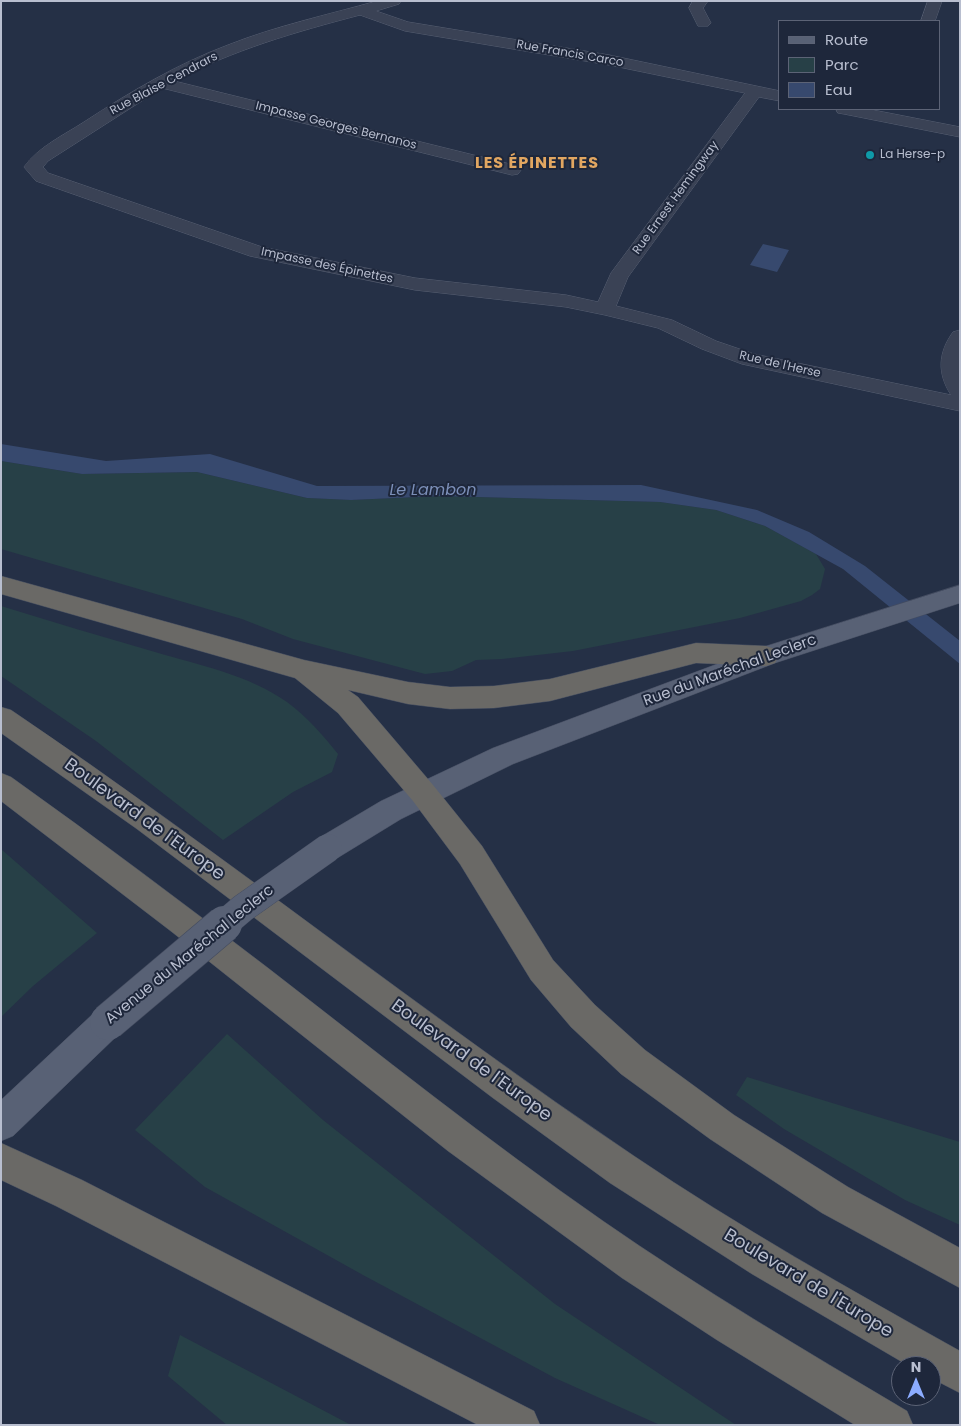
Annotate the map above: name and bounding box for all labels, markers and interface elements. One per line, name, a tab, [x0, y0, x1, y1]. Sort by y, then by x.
legend	[778, 20, 941, 110]
text: Route	[825, 29, 868, 50]
street label: Rue Francis Carco	[515, 37, 625, 71]
street label: Rue Blaise Cendrars	[108, 50, 220, 118]
text: Parc	[825, 54, 859, 75]
text: Eau	[825, 79, 852, 100]
street label: Impasse Georges Bernanos	[254, 99, 418, 153]
street label: Rue Ernest Hemingway	[630, 138, 722, 258]
place label: La Herse-p	[880, 148, 945, 162]
marker: La Herse-p	[864, 149, 876, 161]
district label: LES ÉPINETTES	[473, 154, 601, 174]
street label: Impasse des Épinettes	[260, 245, 394, 287]
street label: Rue de l'Herse	[738, 349, 822, 381]
water label: Le Lambon	[389, 481, 477, 501]
street label: Rue du Maréchal Leclerc	[641, 631, 819, 711]
street label: Boulevard de l'Europe	[59, 754, 229, 886]
street label: Avenue du Maréchal Leclerc	[102, 882, 278, 1028]
street label: Boulevard de l'Europe	[386, 995, 556, 1127]
street label: Boulevard de l'Europe	[720, 1225, 896, 1343]
north arrow	[891, 1356, 941, 1406]
text: N	[911, 1357, 921, 1377]

